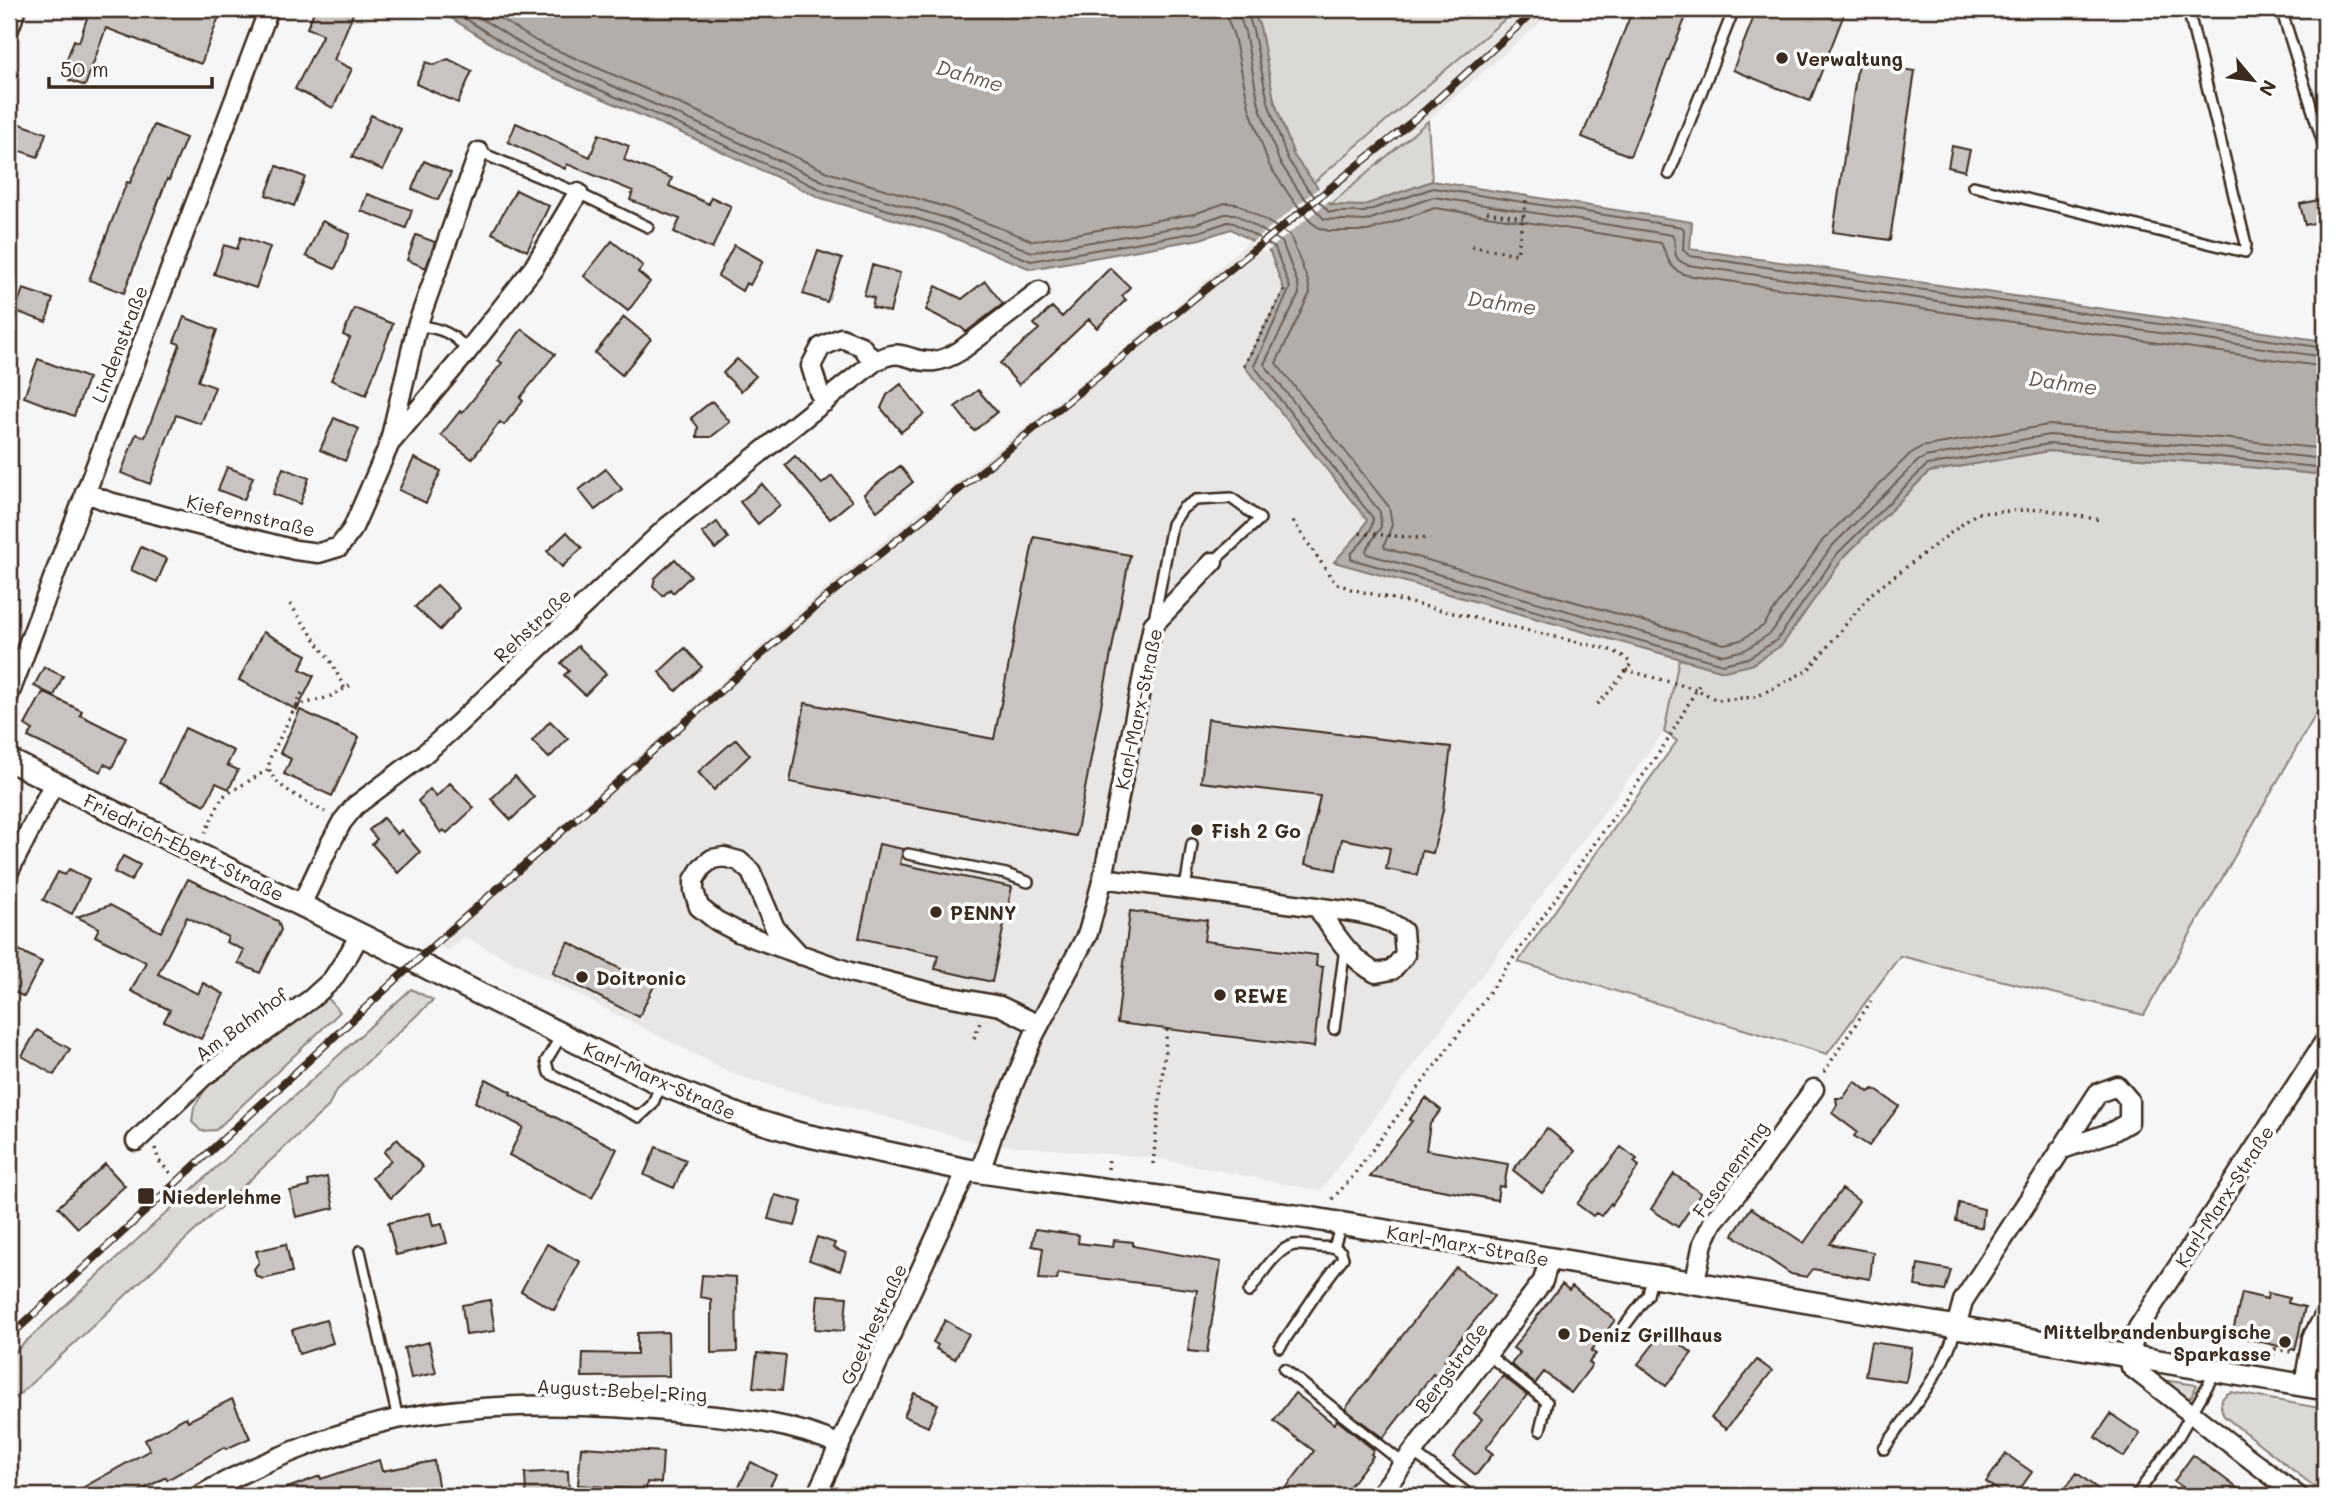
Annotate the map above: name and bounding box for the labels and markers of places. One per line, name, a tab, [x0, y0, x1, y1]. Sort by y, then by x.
place label: Verwaltung	[1796, 46, 1903, 71]
marker: Verwaltung	[1774, 50, 1790, 66]
place label: Fish 2 Go	[1211, 818, 1301, 843]
marker: Fish 2 Go	[1189, 822, 1205, 838]
place label: PENNY	[950, 900, 1016, 925]
marker: PENNY	[928, 904, 944, 920]
place label: Doitronic	[596, 965, 686, 990]
marker: Doitronic	[574, 969, 590, 985]
place label: REWE	[1234, 983, 1288, 1008]
marker: REWE	[1212, 987, 1228, 1003]
place label: Niederlehme	[162, 1184, 281, 1209]
marker: Niederlehme	[136, 1186, 156, 1206]
place label: Mittelbrandenburgische Sparkasse	[2043, 1319, 2271, 1366]
place label: Deniz Grillhaus	[1578, 1322, 1722, 1347]
marker: Deniz Grillhaus	[1556, 1326, 1572, 1342]
marker: Mittelbrandenburgische Sparkasse	[2277, 1334, 2293, 1350]

